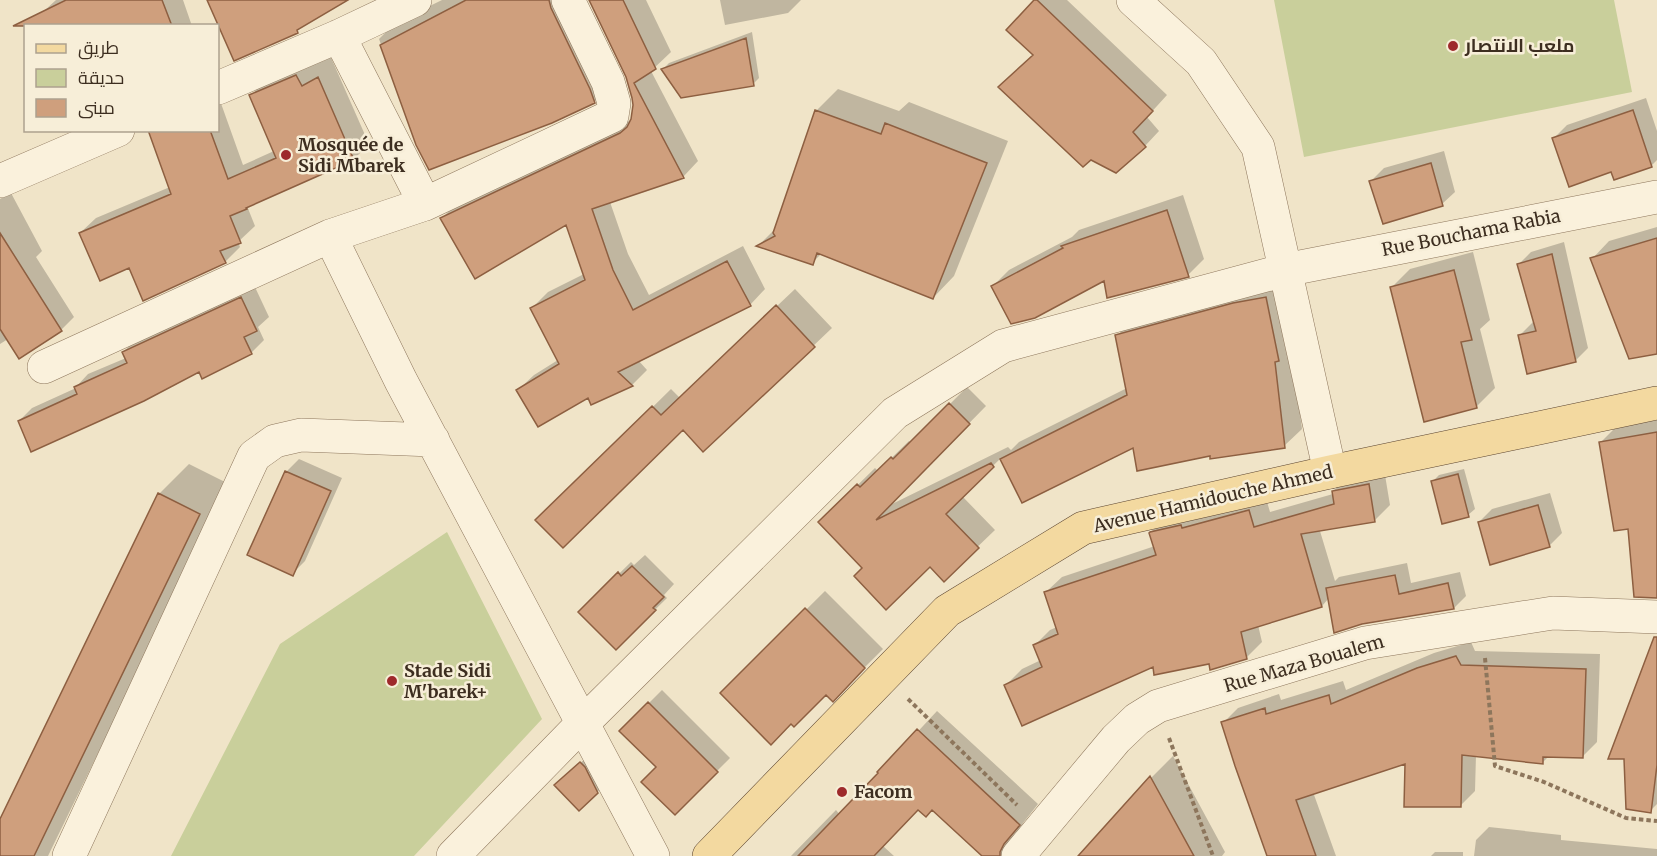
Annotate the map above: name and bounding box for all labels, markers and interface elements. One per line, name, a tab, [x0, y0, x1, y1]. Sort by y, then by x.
legend	[24, 24, 219, 132]
place label: ملعب الانتصار	[1464, 34, 1574, 57]
text: طريق	[78, 36, 119, 60]
marker: ملعب الانتصار	[1446, 39, 1460, 53]
text: حديقة	[78, 66, 124, 89]
text: مبنى	[78, 96, 115, 119]
place label: Mosquée de Sidi Mbarek	[298, 133, 405, 177]
marker: Mosquée de Sidi Mbarek	[279, 148, 293, 162]
street label: Rue Bouchama Rabia	[1379, 204, 1563, 261]
street label: Avenue Hamidouche Ahmed	[1090, 460, 1335, 537]
street label: Rue Maza Boualem	[1221, 630, 1387, 697]
place label: Stade Sidi M'barek+	[404, 659, 491, 703]
marker: Stade Sidi M'barek+	[385, 674, 399, 688]
place label: Facom	[854, 780, 912, 803]
marker: Facom	[835, 785, 849, 799]

